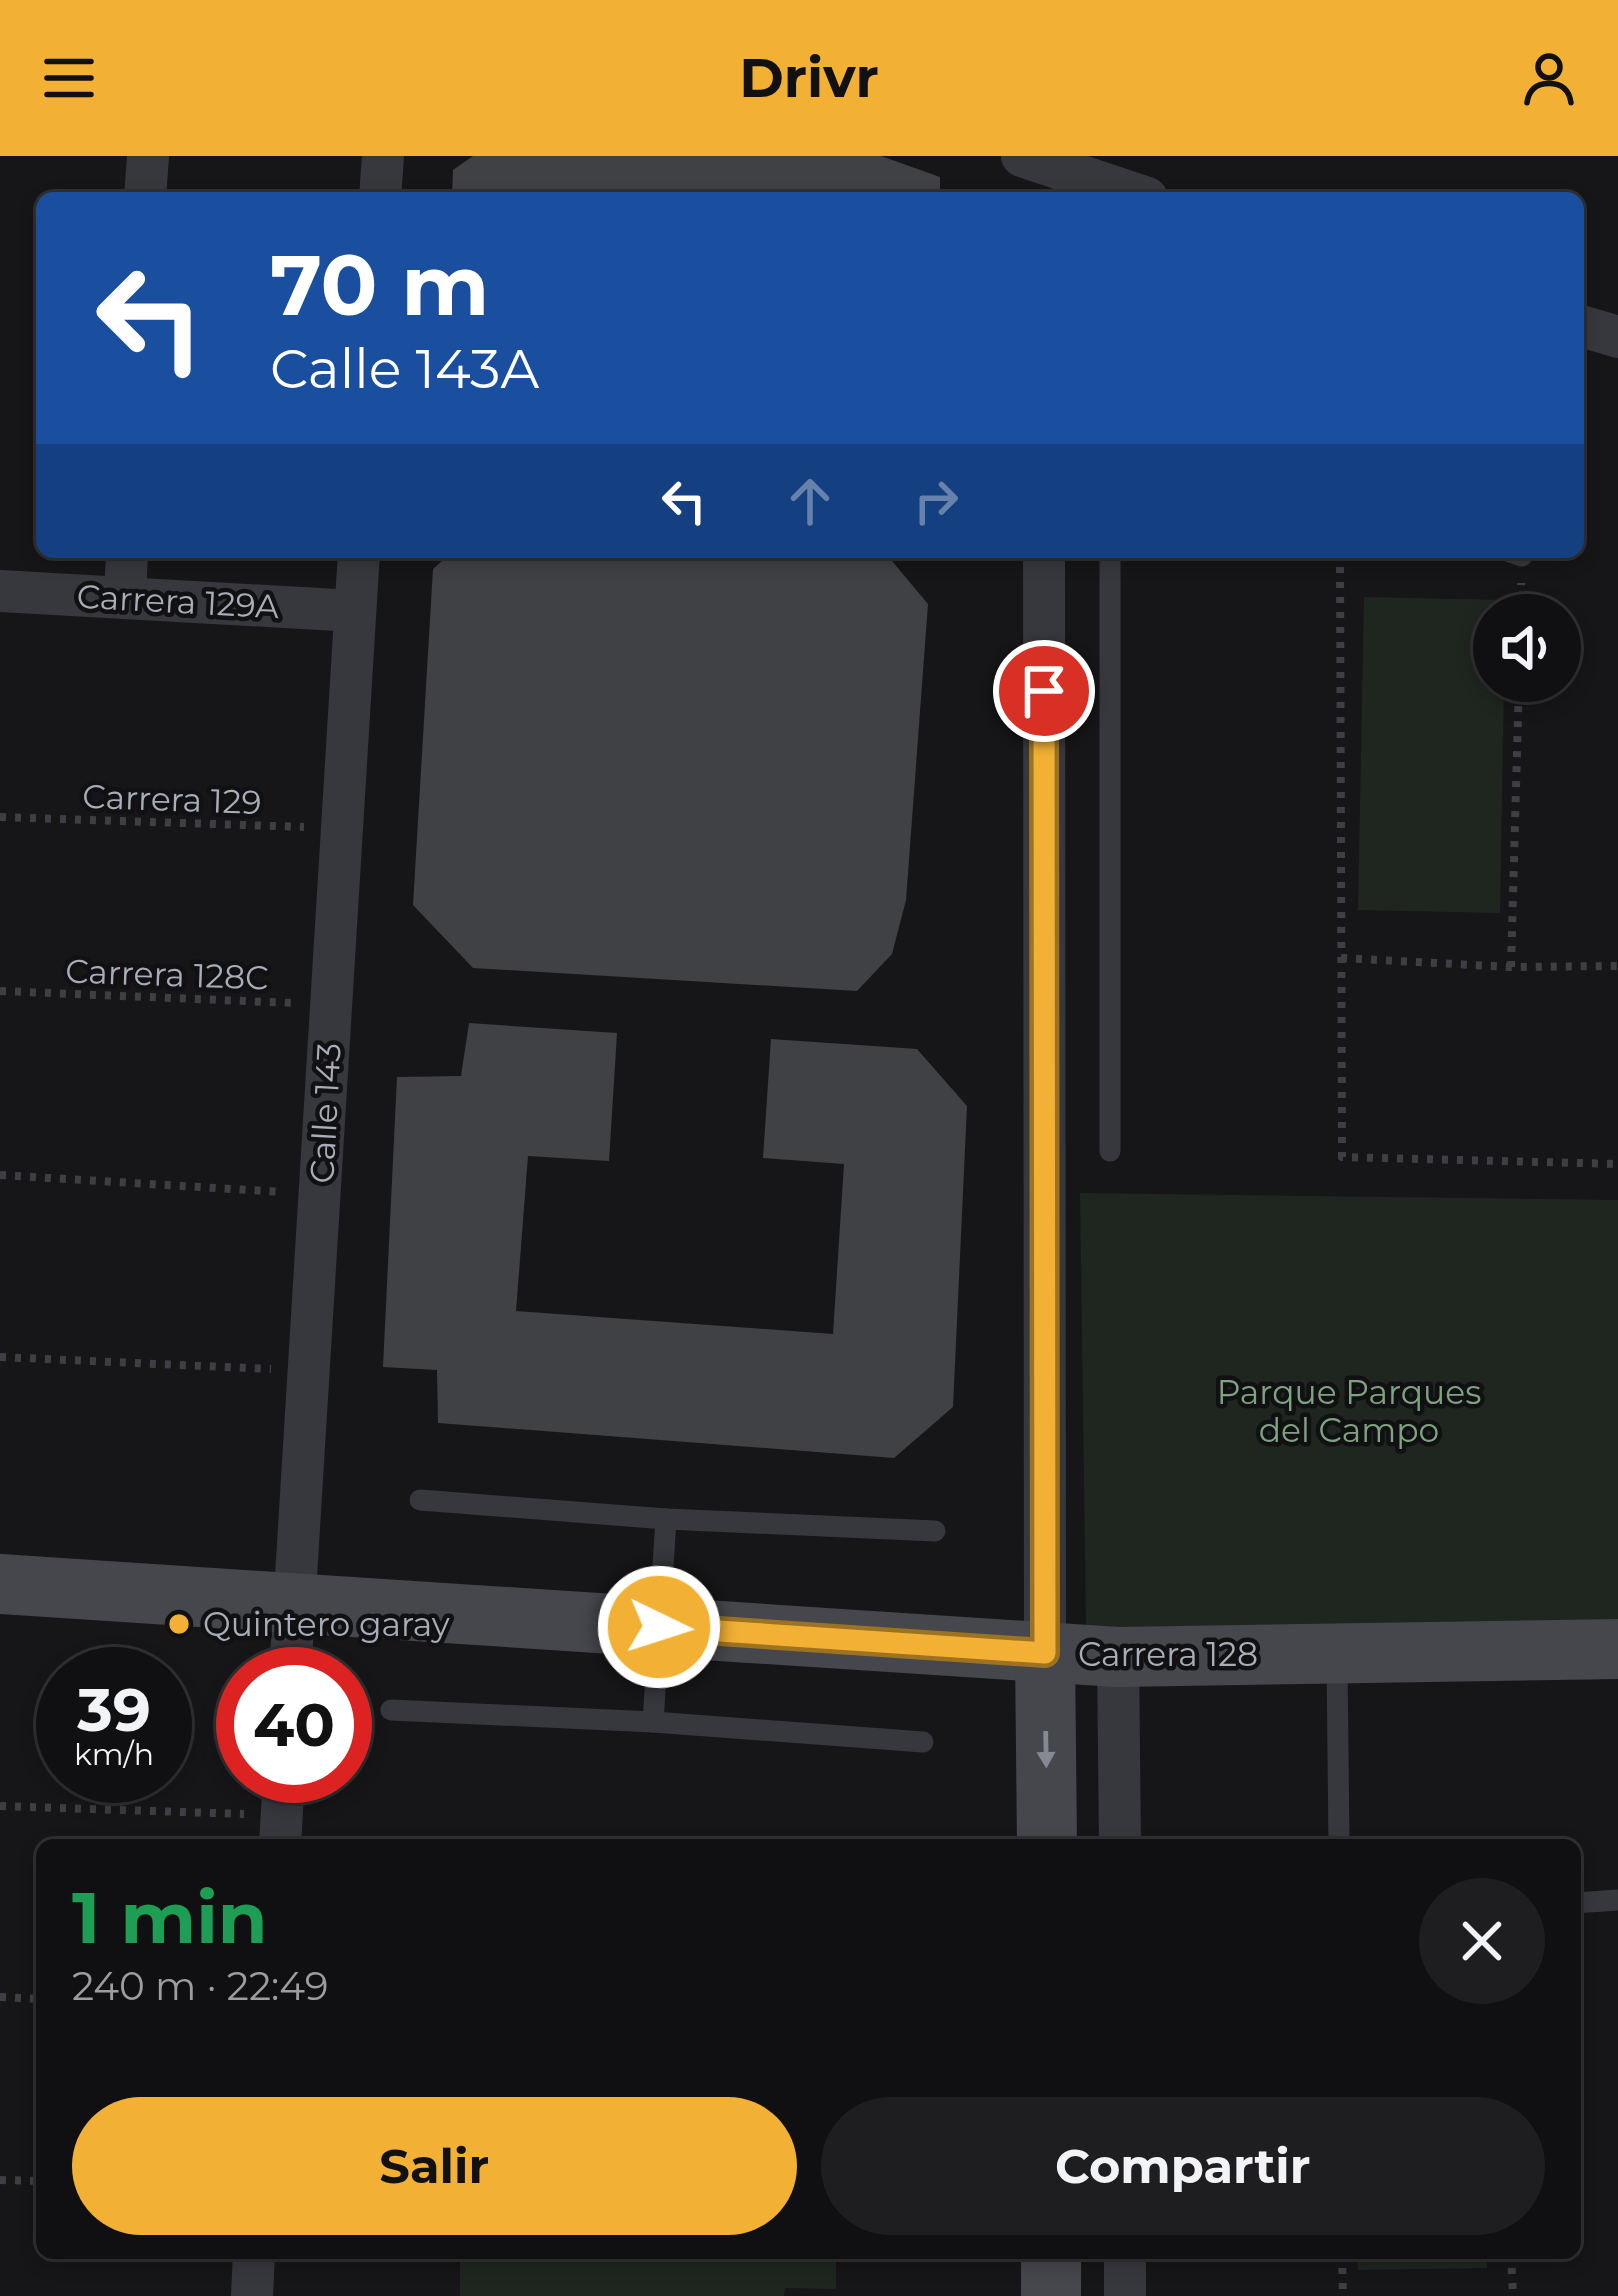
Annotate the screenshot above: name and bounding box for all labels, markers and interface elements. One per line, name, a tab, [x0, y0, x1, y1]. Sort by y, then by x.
icon: menu	[36, 45, 102, 111]
text: Drivr	[739, 45, 879, 111]
icon: person	[1516, 45, 1582, 111]
text: 70 m	[270, 234, 489, 336]
icon: left	[72, 240, 228, 396]
text: Calle 143A	[270, 336, 539, 402]
icon: left	[651, 468, 717, 534]
icon: ahead	[777, 468, 843, 534]
icon: right	[903, 468, 969, 534]
street label: Carrera 129A	[76, 576, 280, 626]
map controls	[1473, 594, 1581, 702]
button: sound	[1473, 594, 1581, 702]
pin	[993, 640, 1095, 742]
icon: arrive	[1011, 658, 1077, 724]
street label: Carrera 129	[82, 776, 262, 822]
street label: Carrera 128C	[65, 950, 269, 998]
street label: Calle 143	[301, 1042, 349, 1184]
park label: Parque Parques del Campo	[1217, 1372, 1481, 1450]
position arrow	[596, 1564, 722, 1690]
place label: Quintero garay	[203, 1604, 450, 1644]
marker: Quintero garay	[166, 1611, 192, 1637]
street label: Carrera 128	[1078, 1634, 1258, 1674]
speed limit sign: 40	[216, 1647, 372, 1803]
text: 39	[77, 1673, 151, 1746]
one-way arrow	[1036, 1731, 1056, 1769]
text: km/h	[74, 1736, 154, 1773]
text: 1 min	[72, 1873, 268, 1961]
button: close	[1419, 1878, 1545, 2004]
text: 240 m · 22:49	[72, 1962, 329, 2010]
button: Salir	[72, 2097, 797, 2235]
button: Compartir	[821, 2097, 1545, 2235]

